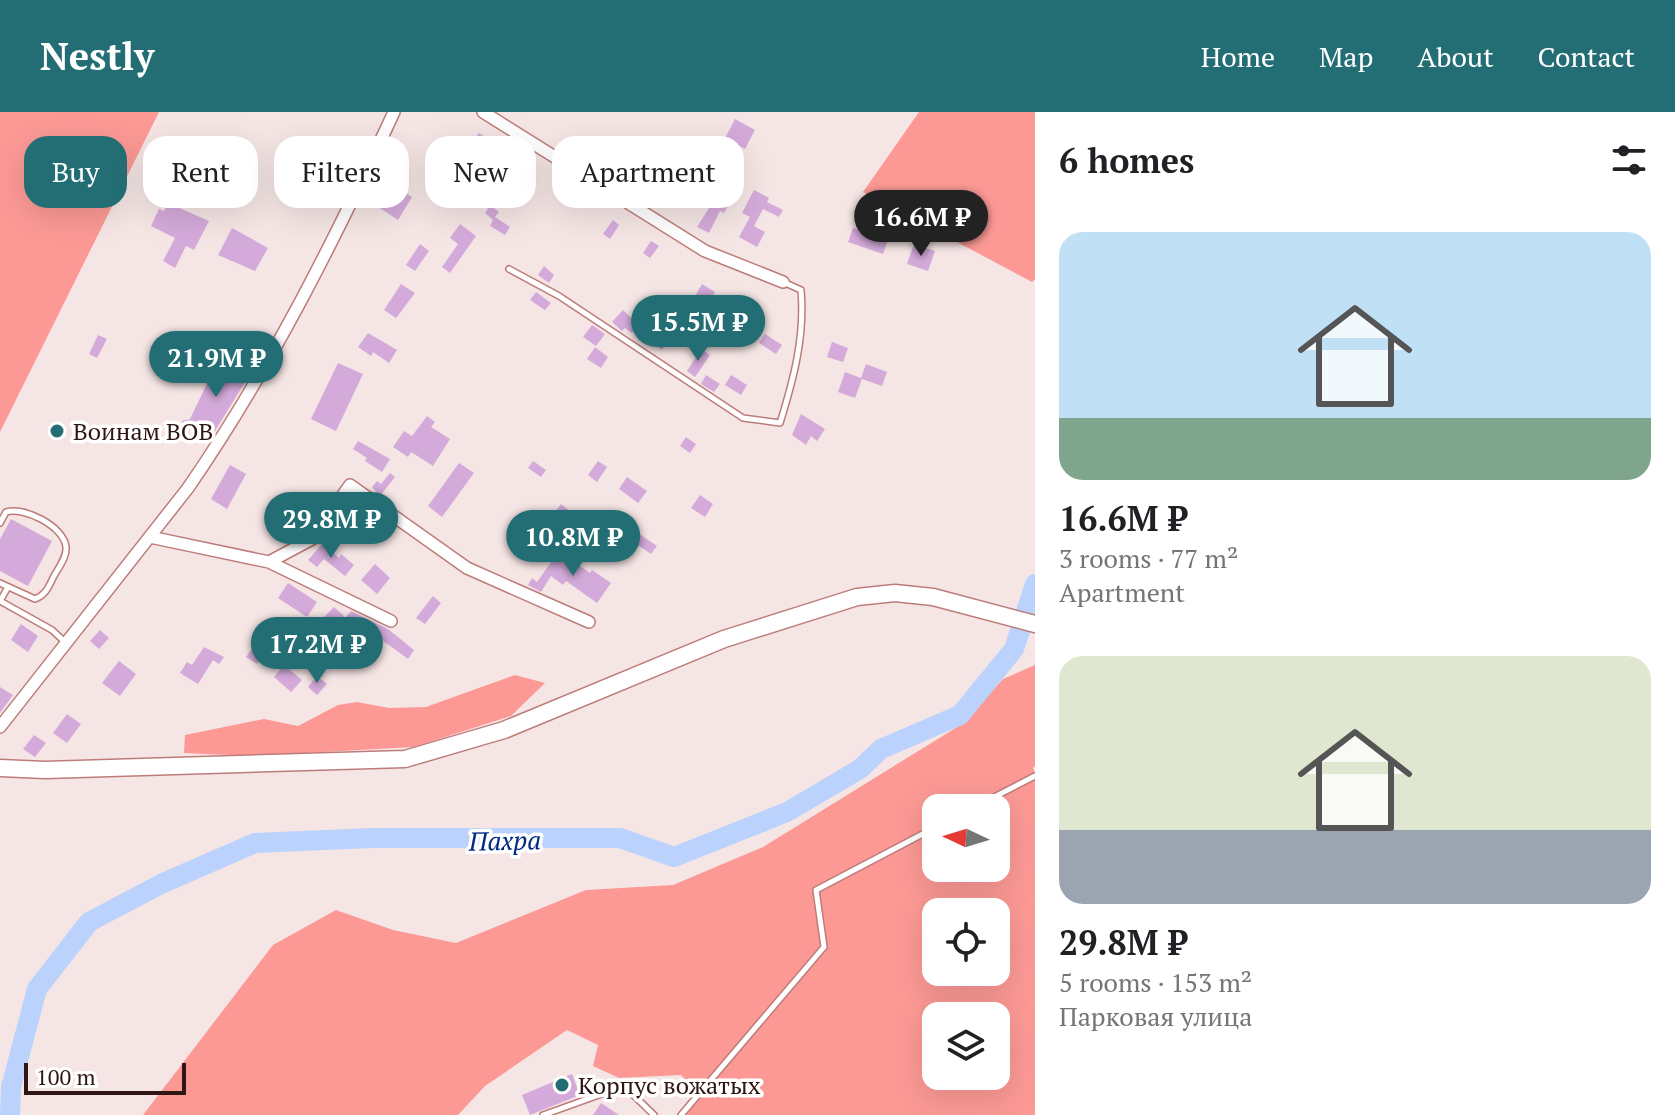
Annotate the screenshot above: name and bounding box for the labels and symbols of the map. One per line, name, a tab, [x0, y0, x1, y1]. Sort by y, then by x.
pin: 16.6M ₽	[847, 190, 995, 258]
pin: 15.5M ₽	[624, 295, 772, 363]
pin: 21.9M ₽	[142, 331, 290, 399]
place label: Воинам ВОВ	[73, 415, 213, 447]
marker: Воинам ВОВ	[48, 422, 66, 440]
pin: 29.8M ₽	[257, 492, 405, 560]
pin: 10.8M ₽	[499, 510, 647, 578]
pin: 17.2M ₽	[243, 617, 391, 685]
north arrow	[922, 794, 1010, 882]
water label: Пахра	[468, 822, 541, 858]
scale bar	[24, 1059, 186, 1095]
place label: Корпус вожатых	[578, 1069, 761, 1101]
marker: Корпус вожатых	[553, 1076, 571, 1094]

